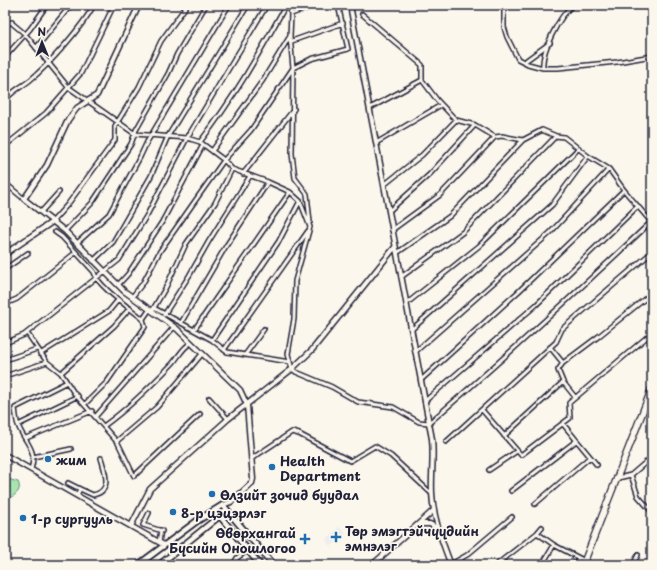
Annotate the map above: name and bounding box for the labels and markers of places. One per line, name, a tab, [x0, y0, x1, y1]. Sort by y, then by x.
place label: жим	[56, 450, 87, 469]
place label: Health Department	[280, 451, 361, 485]
marker: жим	[43, 454, 53, 464]
marker: Health Department	[267, 462, 277, 472]
place label: Өлзийт зочид буудал	[220, 485, 359, 504]
marker: Өлзийт зочид буудал	[207, 489, 217, 499]
place label: 8-р цэцэрлэг	[181, 503, 267, 522]
marker: 8-р цэцэрлэг	[168, 507, 178, 517]
place label: 1-р сургууль	[31, 509, 113, 528]
marker: 1-р сургууль	[18, 513, 28, 523]
place label: Төр эмэгтэйчүүдийн эмнэлэг	[345, 521, 479, 555]
place label: Өвөрхангай Бүсийн Оношлогоо	[169, 523, 296, 557]
marker: Төр эмэгтэйчүүдийн эмнэлэг	[330, 531, 342, 543]
marker: Өвөрхангай Бүсийн Оношлогоо	[299, 533, 311, 545]

